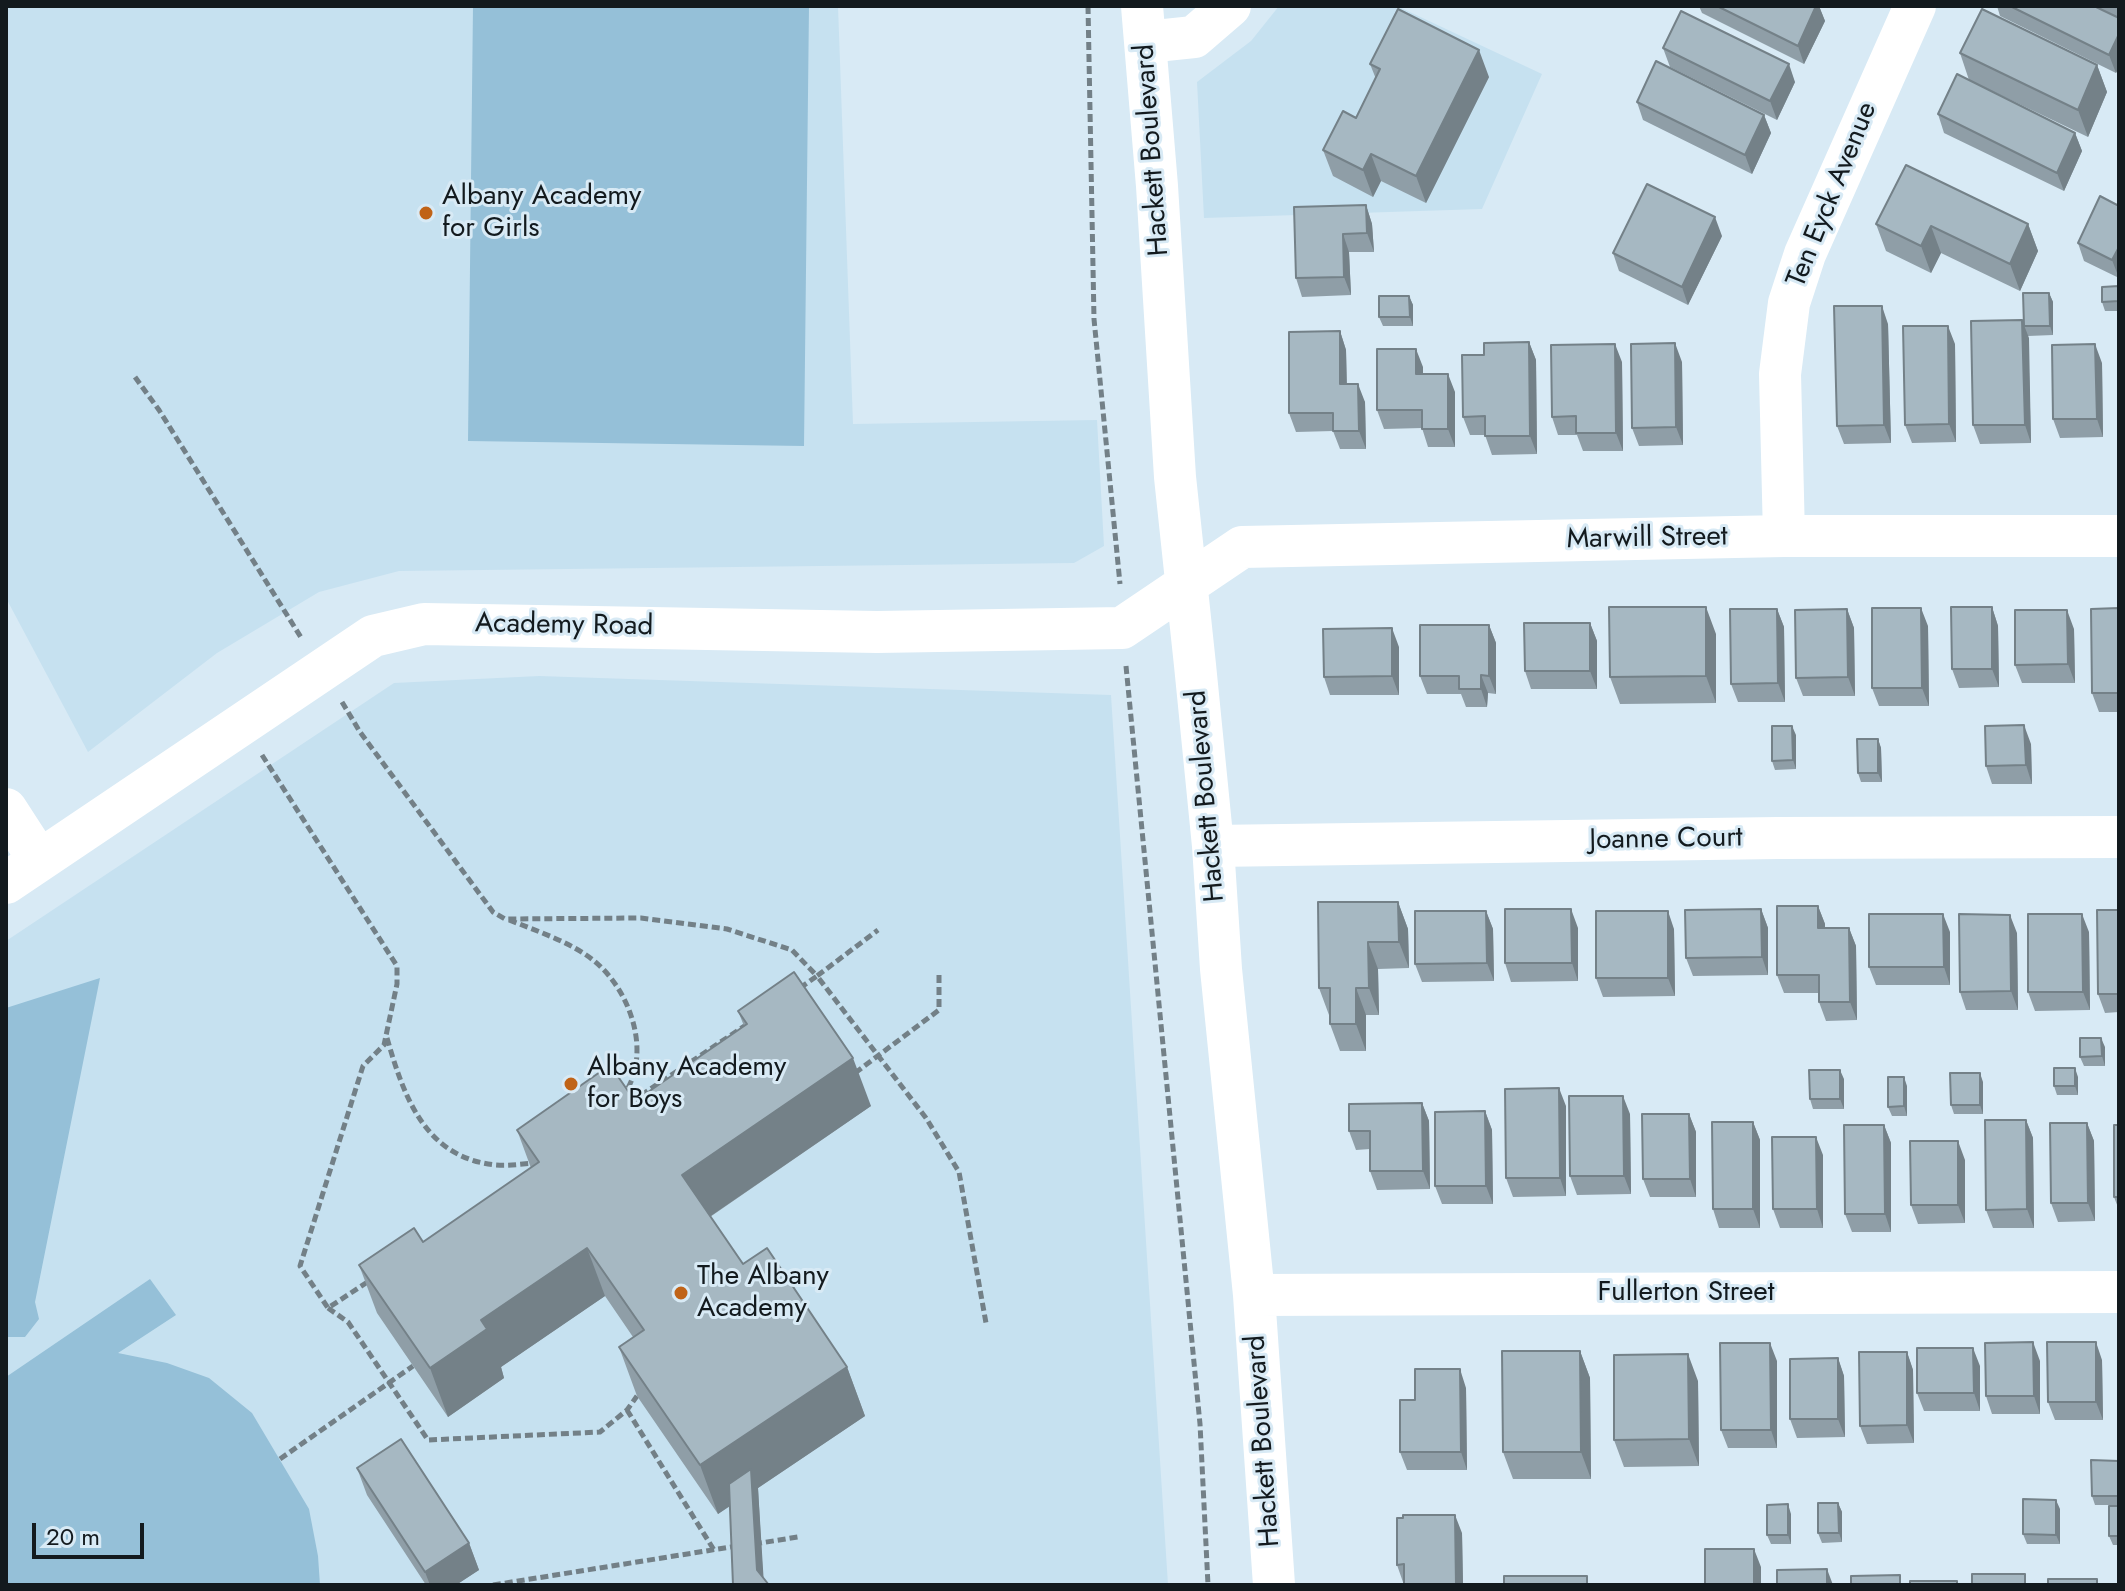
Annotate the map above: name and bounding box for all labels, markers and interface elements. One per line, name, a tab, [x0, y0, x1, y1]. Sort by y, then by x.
street label: Hackett Boulevard	[1129, 43, 1177, 257]
street label: Ten Eyck Avenue	[1781, 98, 1885, 292]
place label: Albany Academy for Girls	[442, 180, 641, 246]
marker: Albany Academy for Girls	[417, 204, 435, 222]
street label: Marwill Street	[1566, 521, 1728, 557]
street label: Academy Road	[474, 608, 654, 644]
street label: Hackett Boulevard	[1181, 689, 1233, 903]
street label: Joanne Court	[1589, 822, 1743, 858]
place label: Albany Academy for Boys	[587, 1051, 786, 1117]
marker: Albany Academy for Boys	[562, 1075, 580, 1093]
place label: The Albany Academy	[697, 1260, 829, 1326]
street label: Fullerton Street	[1598, 1276, 1774, 1310]
marker: The Albany Academy	[672, 1284, 690, 1302]
street label: Hackett Boulevard	[1240, 1334, 1288, 1548]
scale bar	[36, 1507, 148, 1557]
text: 20 m	[46, 1519, 100, 1554]

